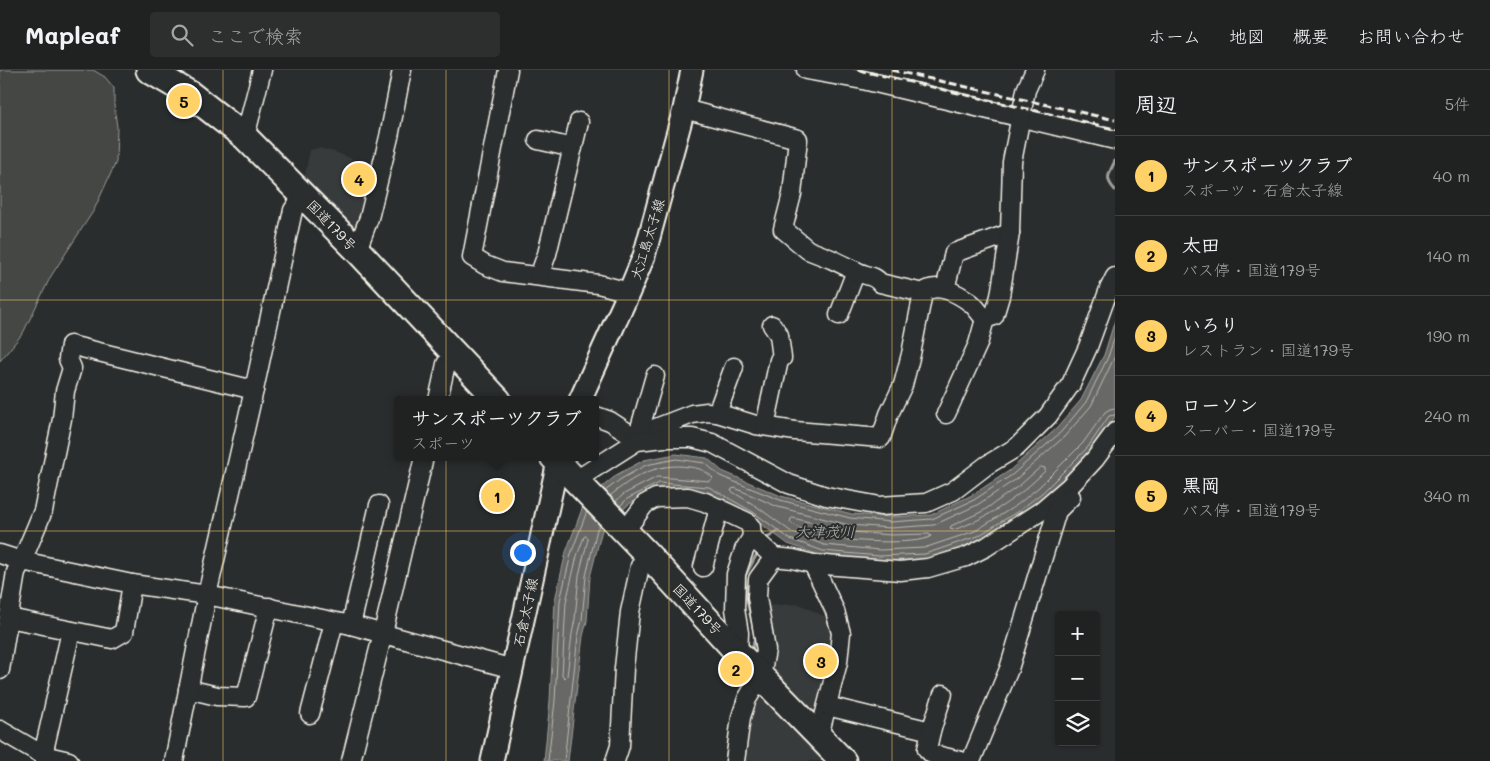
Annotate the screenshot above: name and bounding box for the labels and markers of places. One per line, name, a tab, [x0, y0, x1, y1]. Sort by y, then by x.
pin: 5	[168, 82, 200, 120]
pin: 4	[343, 160, 375, 198]
pin: 1	[481, 477, 513, 515]
pin: 3	[805, 642, 837, 680]
pin: 2	[720, 650, 752, 688]

